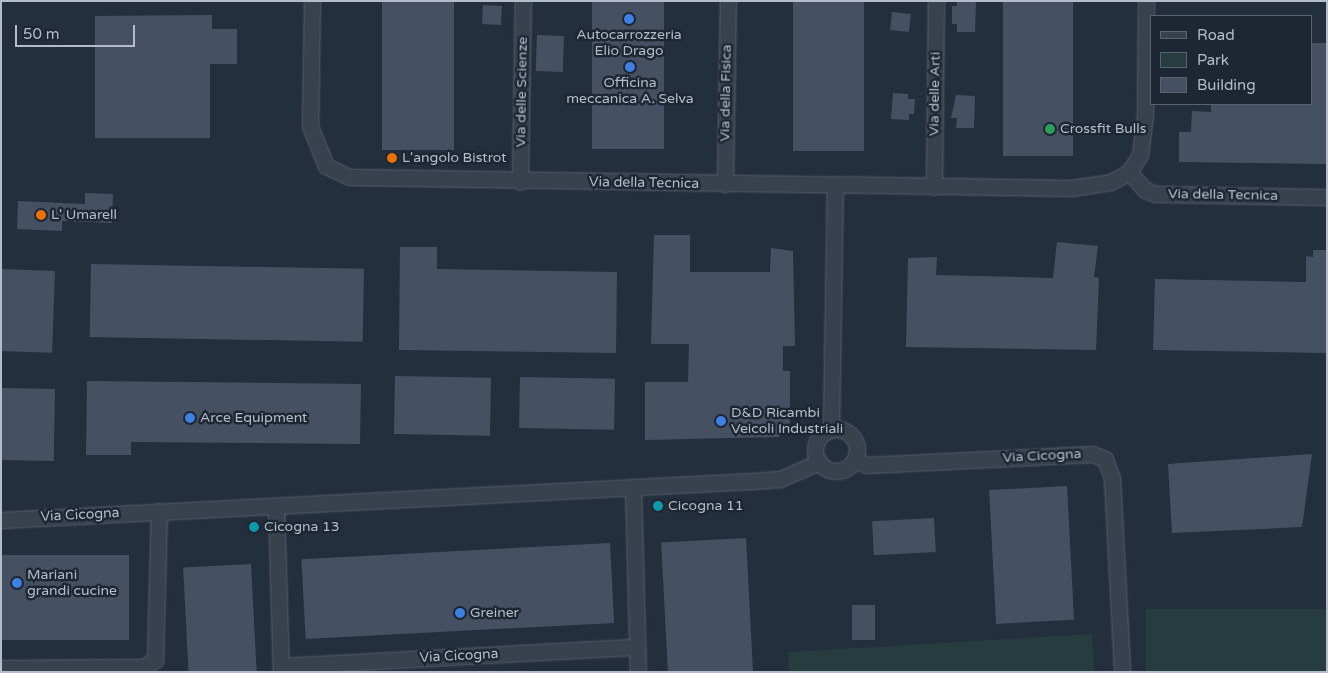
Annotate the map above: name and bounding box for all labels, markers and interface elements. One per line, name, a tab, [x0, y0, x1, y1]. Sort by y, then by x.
marker: Autocarrozzeria Elio Drago	[623, 13, 635, 25]
scale bar	[18, 15, 138, 47]
legend	[1150, 15, 1313, 105]
text: 50 m	[23, 25, 60, 43]
text: Road	[1197, 26, 1235, 44]
place label: Autocarrozzeria Elio Drago	[576, 27, 682, 59]
street label: Via delle Scienze	[513, 36, 531, 148]
street label: Via della Fisica	[717, 44, 735, 142]
text: Park	[1197, 51, 1229, 69]
street label: Via delle Arti	[926, 52, 944, 136]
marker: Officina meccanica A. Selva	[624, 61, 636, 73]
place label: Officina meccanica A. Selva	[566, 75, 694, 108]
text: Building	[1197, 76, 1256, 94]
place label: Crossfit Bulls	[1060, 121, 1146, 137]
marker: Crossfit Bulls	[1044, 123, 1056, 135]
place label: L'angolo Bistrot	[402, 150, 507, 166]
marker: L'angolo Bistrot	[386, 152, 398, 164]
street label: Via della Tecnica	[589, 174, 699, 192]
street label: Via della Tecnica	[1168, 186, 1278, 204]
place label: L' Umarell	[51, 207, 117, 223]
marker: L' Umarell	[35, 209, 47, 221]
place label: D&D Ricambi Veicoli Industriali	[731, 405, 843, 438]
place label: Arce Equipment	[200, 410, 307, 426]
marker: Arce Equipment	[184, 412, 196, 424]
marker: D&D Ricambi Veicoli Industriali	[715, 415, 727, 427]
street label: Via Cicogna	[1002, 446, 1082, 466]
place label: Cicogna 11	[668, 498, 744, 514]
marker: Cicogna 11	[652, 500, 664, 512]
street label: Via Cicogna	[40, 505, 120, 525]
place label: Cicogna 13	[264, 519, 340, 535]
marker: Cicogna 13	[248, 521, 260, 533]
place label: Mariani grandi cucine	[27, 567, 117, 600]
marker: Mariani grandi cucine	[11, 577, 23, 589]
place label: Greiner	[470, 605, 519, 621]
marker: Greiner	[454, 607, 466, 619]
street label: Via Cicogna	[419, 646, 499, 666]

